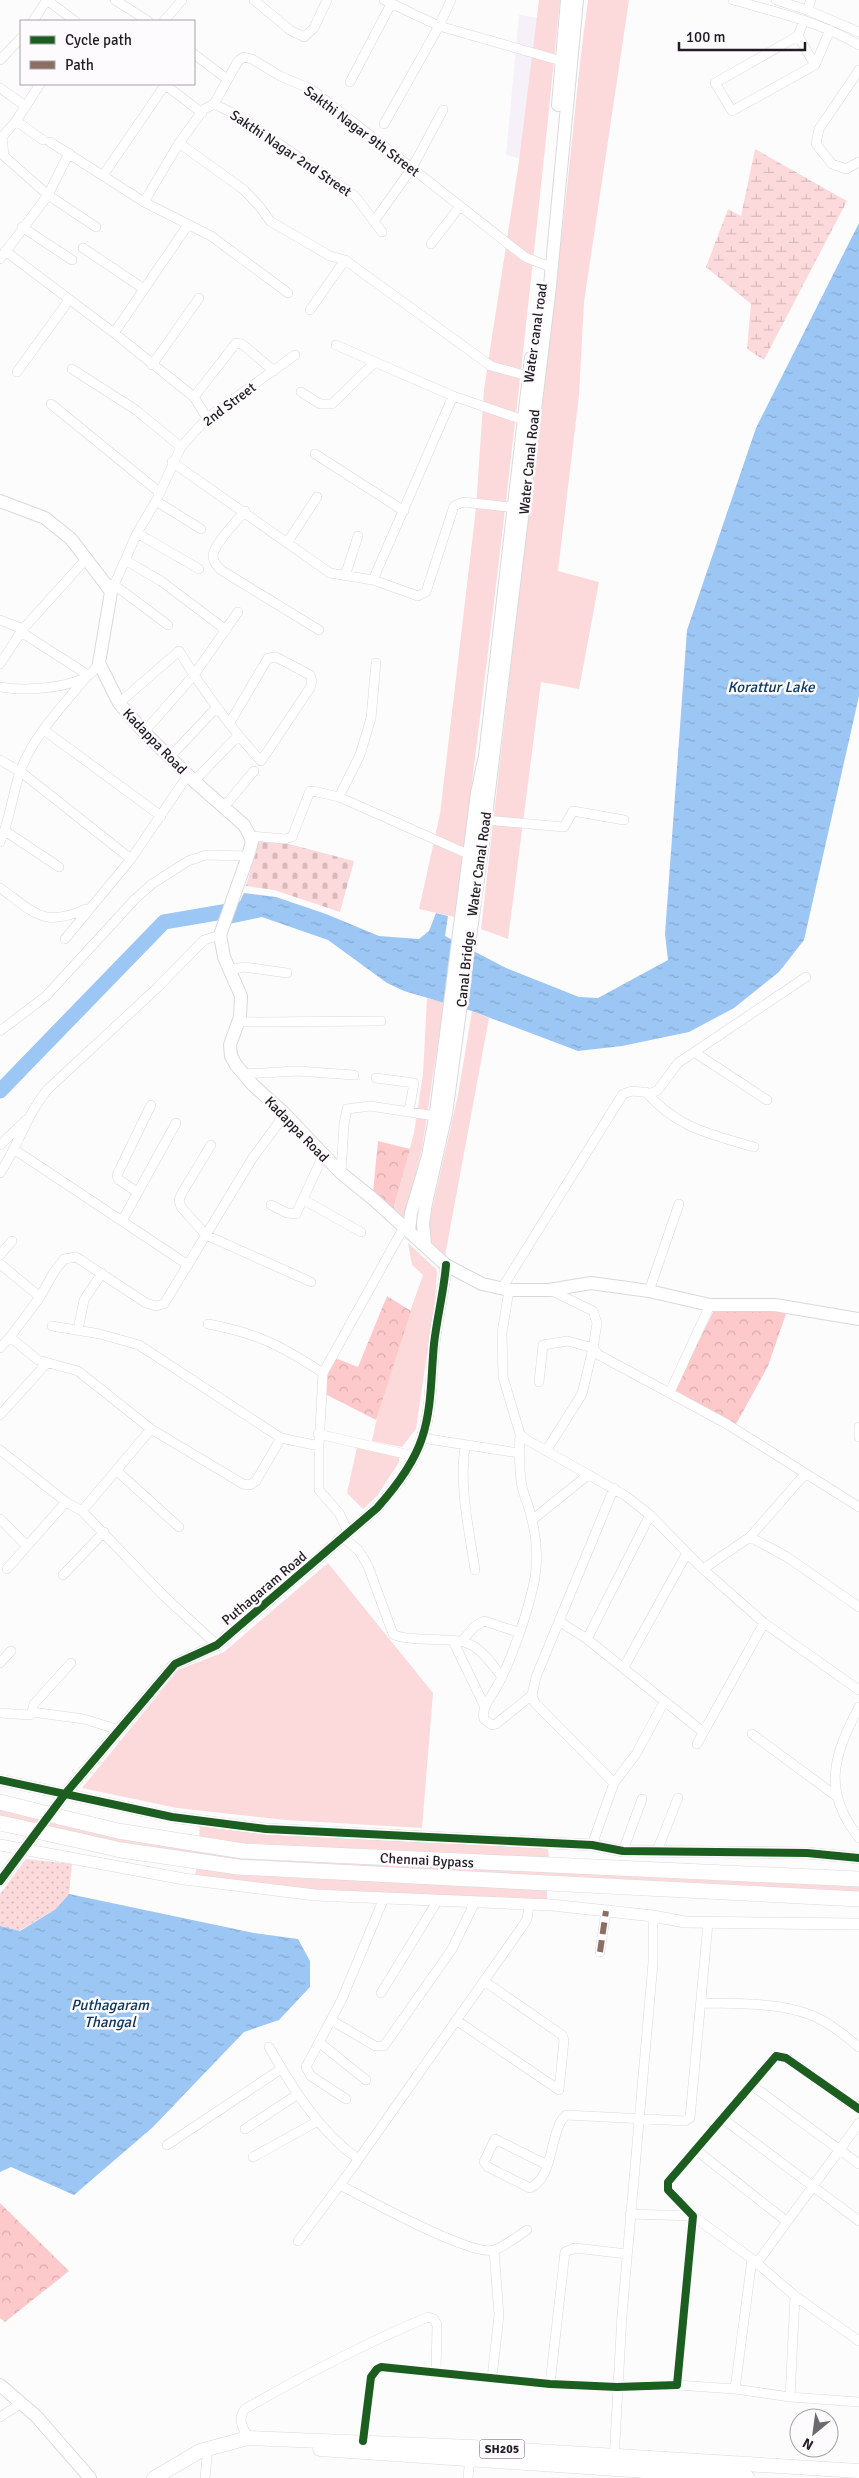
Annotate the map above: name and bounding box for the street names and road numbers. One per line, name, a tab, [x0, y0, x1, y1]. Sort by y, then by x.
street label: Sakthi Nagar 9th Street	[301, 82, 423, 180]
street label: Sakthi Nagar 2nd Street	[227, 106, 355, 200]
street label: Water canal road	[520, 282, 551, 384]
street label: 2nd Street	[199, 379, 259, 430]
street label: Water Canal Road	[516, 409, 543, 516]
street label: Kadappa Road	[119, 705, 190, 778]
street label: Water Canal Road	[464, 811, 495, 918]
street label: Canal Bridge	[453, 930, 478, 1008]
street label: Kadappa Road	[261, 1093, 332, 1166]
street label: Puthagaram Road	[218, 1548, 310, 1629]
street label: Chennai Bypass	[380, 1850, 474, 1871]
road number: SH205	[480, 2440, 524, 2458]

